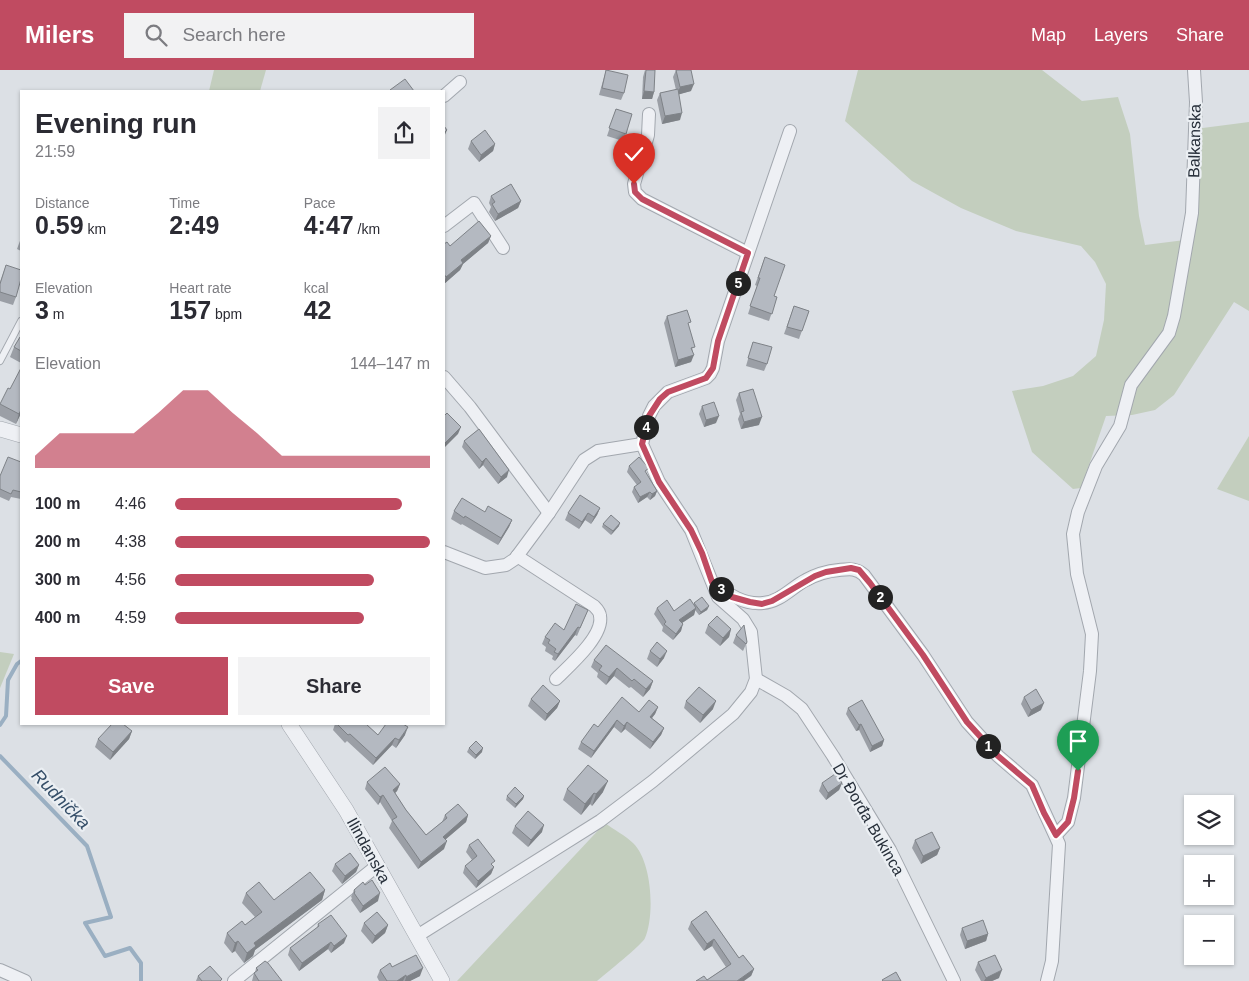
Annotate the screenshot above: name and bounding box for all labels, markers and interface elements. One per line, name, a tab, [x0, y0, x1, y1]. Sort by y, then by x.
search box	[124, 13, 474, 58]
text: Milers	[25, 21, 94, 48]
icon: search	[142, 21, 170, 49]
text: Search here	[182, 24, 286, 45]
text: Map	[1031, 25, 1066, 45]
text: Layers	[1094, 25, 1148, 45]
text: Share	[1176, 25, 1224, 45]
street label: Balkanska	[1185, 104, 1204, 178]
button: share	[378, 107, 430, 159]
text: Evening run	[35, 108, 197, 139]
pin	[613, 133, 655, 184]
icon: check	[620, 140, 648, 168]
text: 21:59	[35, 143, 75, 160]
text: Distance	[35, 195, 89, 211]
text: Time	[169, 195, 200, 211]
text: Pace	[304, 195, 336, 211]
text: 0.59	[35, 211, 84, 239]
text: 2:49	[169, 211, 219, 239]
text: 4:47	[304, 211, 354, 239]
text: km	[84, 221, 106, 237]
text: /km	[354, 221, 380, 237]
pin: 5	[726, 270, 750, 296]
text: 5	[735, 275, 742, 291]
text: Elevation	[35, 280, 93, 296]
text: Heart rate	[169, 280, 232, 296]
text: kcal	[304, 280, 329, 296]
text: 3	[35, 296, 49, 324]
text: 157	[169, 296, 211, 324]
text: 42	[304, 296, 331, 324]
text: m	[49, 306, 64, 322]
text: bpm	[211, 306, 242, 322]
text: Elevation	[35, 355, 101, 372]
text: 144–147 m	[350, 355, 430, 372]
pin: 4	[634, 414, 658, 440]
text: 4	[643, 419, 650, 435]
text: 100 m	[35, 495, 80, 512]
text: 4:46	[115, 495, 146, 512]
text: 200 m	[35, 533, 80, 550]
text: 4:38	[115, 533, 146, 550]
text: 300 m	[35, 571, 80, 588]
text: 4:56	[115, 571, 146, 588]
pin: 3	[708, 576, 734, 602]
text: 3	[718, 581, 725, 597]
pin: 2	[868, 584, 892, 610]
text: 2	[877, 589, 884, 605]
text: 400 m	[35, 609, 80, 626]
text: 4:59	[115, 609, 146, 626]
button: Save	[35, 657, 228, 715]
button: Share	[238, 657, 430, 715]
pin	[1057, 720, 1099, 771]
icon: arrive	[1064, 727, 1092, 755]
pin: 1	[976, 734, 1000, 758]
text: 1	[985, 738, 992, 754]
street label: Dr Đorđa Bukinca	[830, 760, 908, 878]
water label: Rudnička	[28, 765, 94, 833]
map controls	[1184, 795, 1234, 965]
button: layers	[1184, 795, 1234, 845]
street label: Ilindanska	[344, 815, 394, 886]
button: +	[1184, 855, 1234, 905]
button: −	[1184, 915, 1234, 965]

